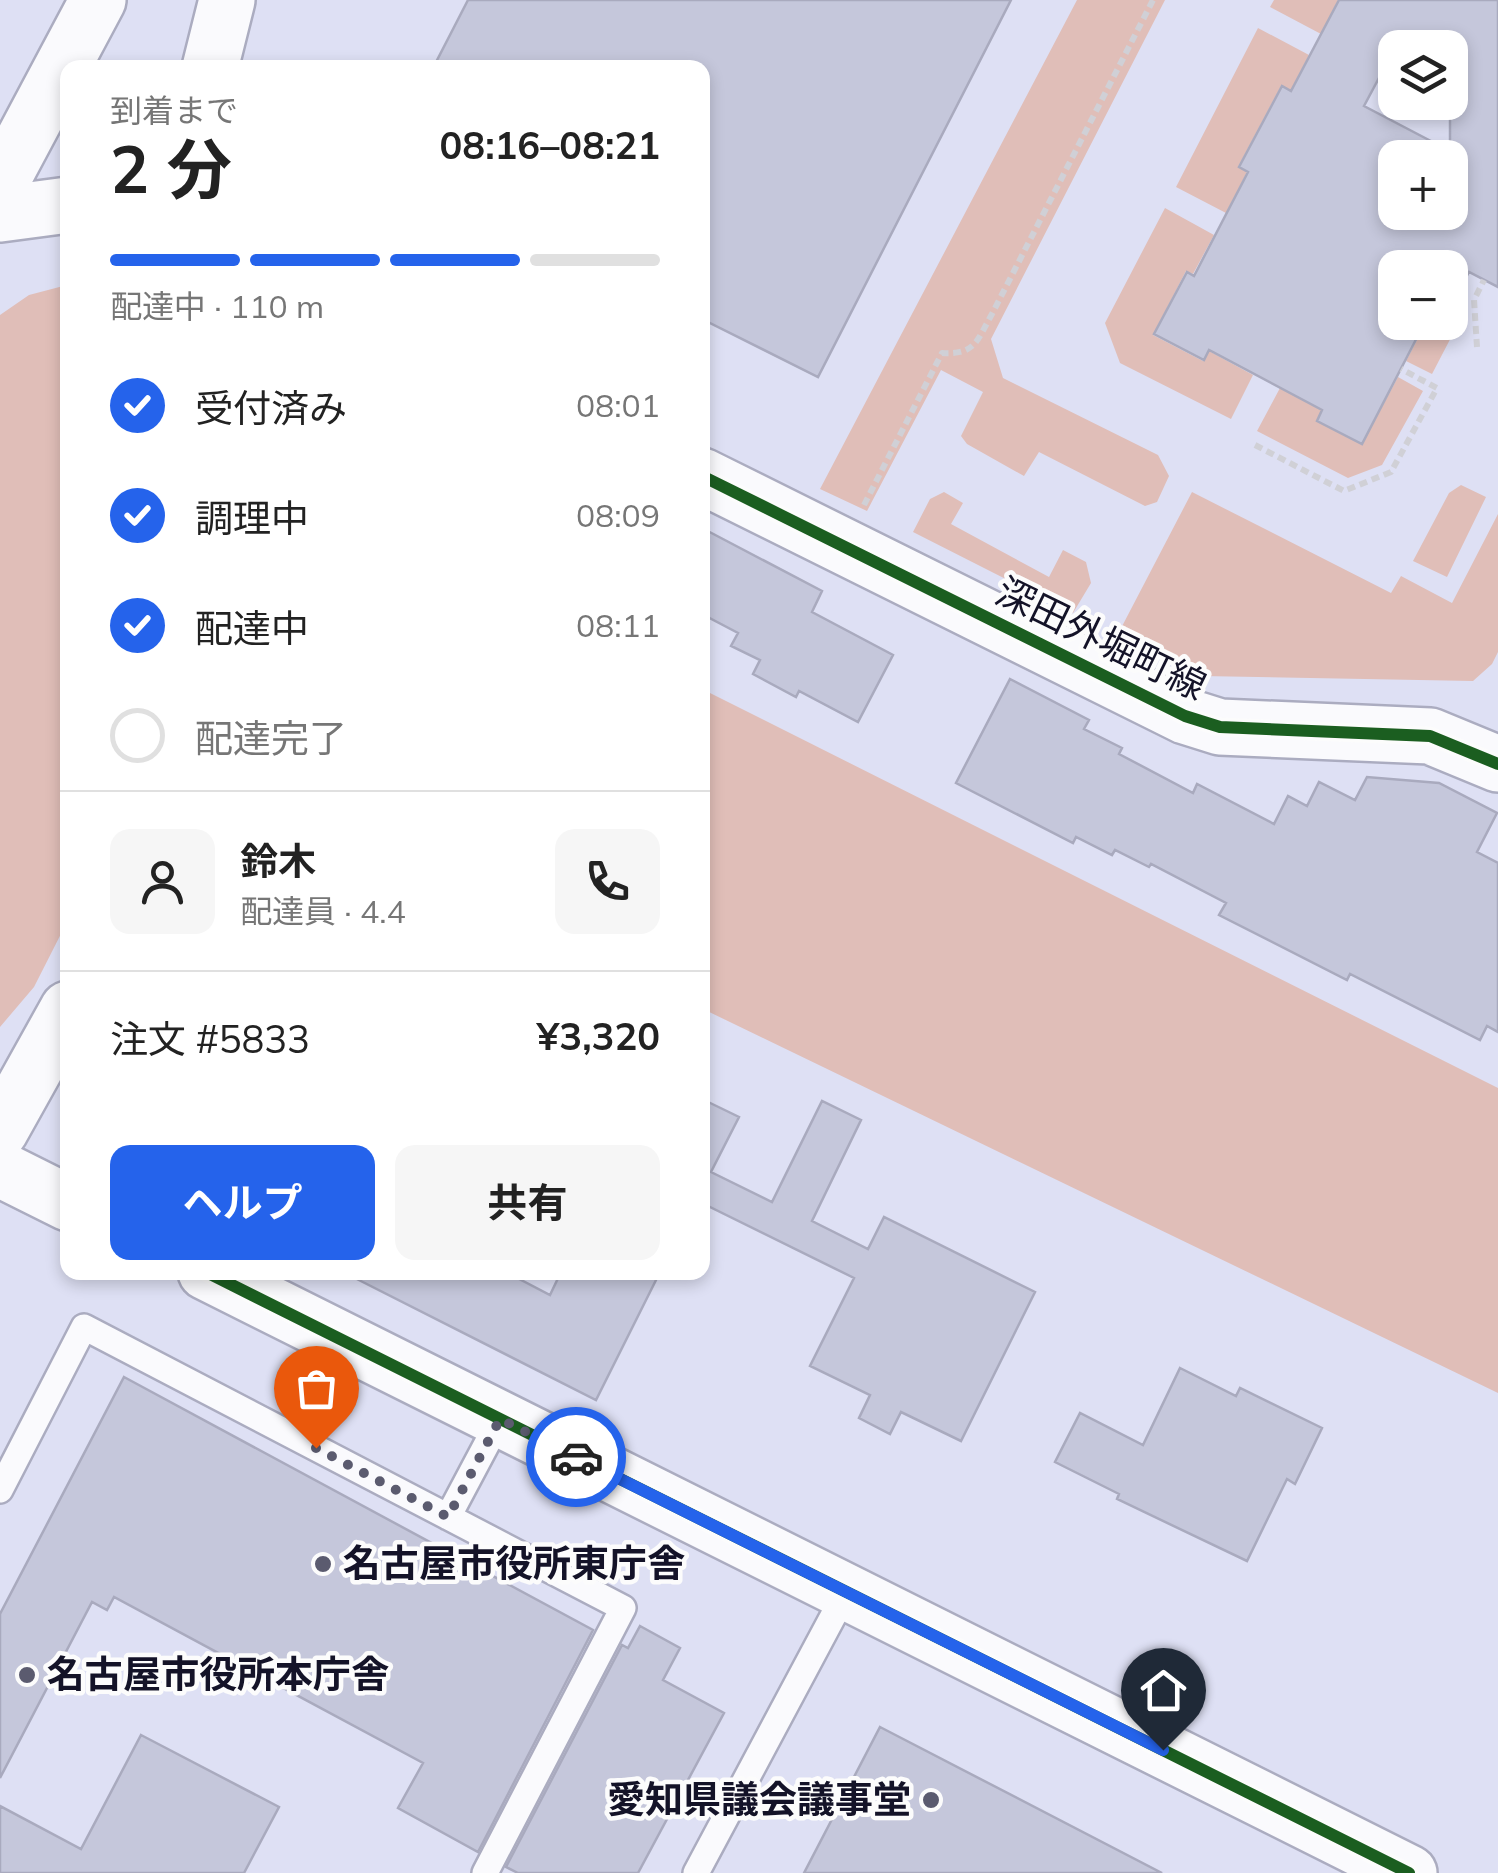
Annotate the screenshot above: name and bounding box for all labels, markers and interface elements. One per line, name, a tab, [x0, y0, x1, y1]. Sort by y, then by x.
map controls	[1378, 30, 1468, 340]
button: layers	[1378, 30, 1468, 120]
text: 到着まで	[110, 90, 238, 130]
text: 08:16–08:21	[440, 121, 660, 169]
text: 2 分	[110, 128, 232, 209]
button: +	[1378, 140, 1468, 230]
button: −	[1378, 250, 1468, 340]
text: 配達中 · 110 m	[110, 286, 324, 326]
icon: check	[110, 378, 165, 433]
text: 受付済み	[195, 384, 347, 432]
text: 08:01	[576, 385, 660, 425]
icon: check	[110, 488, 165, 543]
text: 調理中	[195, 494, 309, 542]
text: 08:09	[576, 495, 660, 535]
street label: 深田外堀町線	[988, 567, 1214, 710]
icon: check	[110, 598, 165, 653]
text: 配達中	[195, 604, 309, 652]
text: 08:11	[576, 605, 660, 645]
text: 配達完了	[195, 714, 347, 762]
button: person	[110, 829, 215, 934]
button: phone	[555, 829, 660, 934]
text: 鈴木	[240, 837, 316, 885]
text: 配達員 · 4.4	[240, 891, 406, 931]
text: ¥3,320	[537, 1012, 660, 1060]
text: 注文 #5833	[110, 1015, 310, 1063]
button: ヘルプ	[110, 1145, 375, 1260]
button: 共有	[395, 1145, 660, 1260]
pin	[274, 1346, 359, 1449]
icon: bag	[289, 1361, 344, 1416]
courier	[526, 1407, 626, 1507]
icon: car	[549, 1430, 604, 1485]
place label: 名古屋市役所東庁舎	[343, 1539, 685, 1587]
marker: 名古屋市役所東庁舎	[312, 1553, 334, 1575]
pin	[1121, 1648, 1206, 1751]
place label: 名古屋市役所本庁舎	[47, 1650, 389, 1698]
icon: home	[1136, 1663, 1191, 1718]
marker: 名古屋市役所本庁舎	[16, 1664, 38, 1686]
place label: 愛知県議会議事堂	[607, 1775, 911, 1823]
marker: 愛知県議会議事堂	[920, 1789, 942, 1811]

